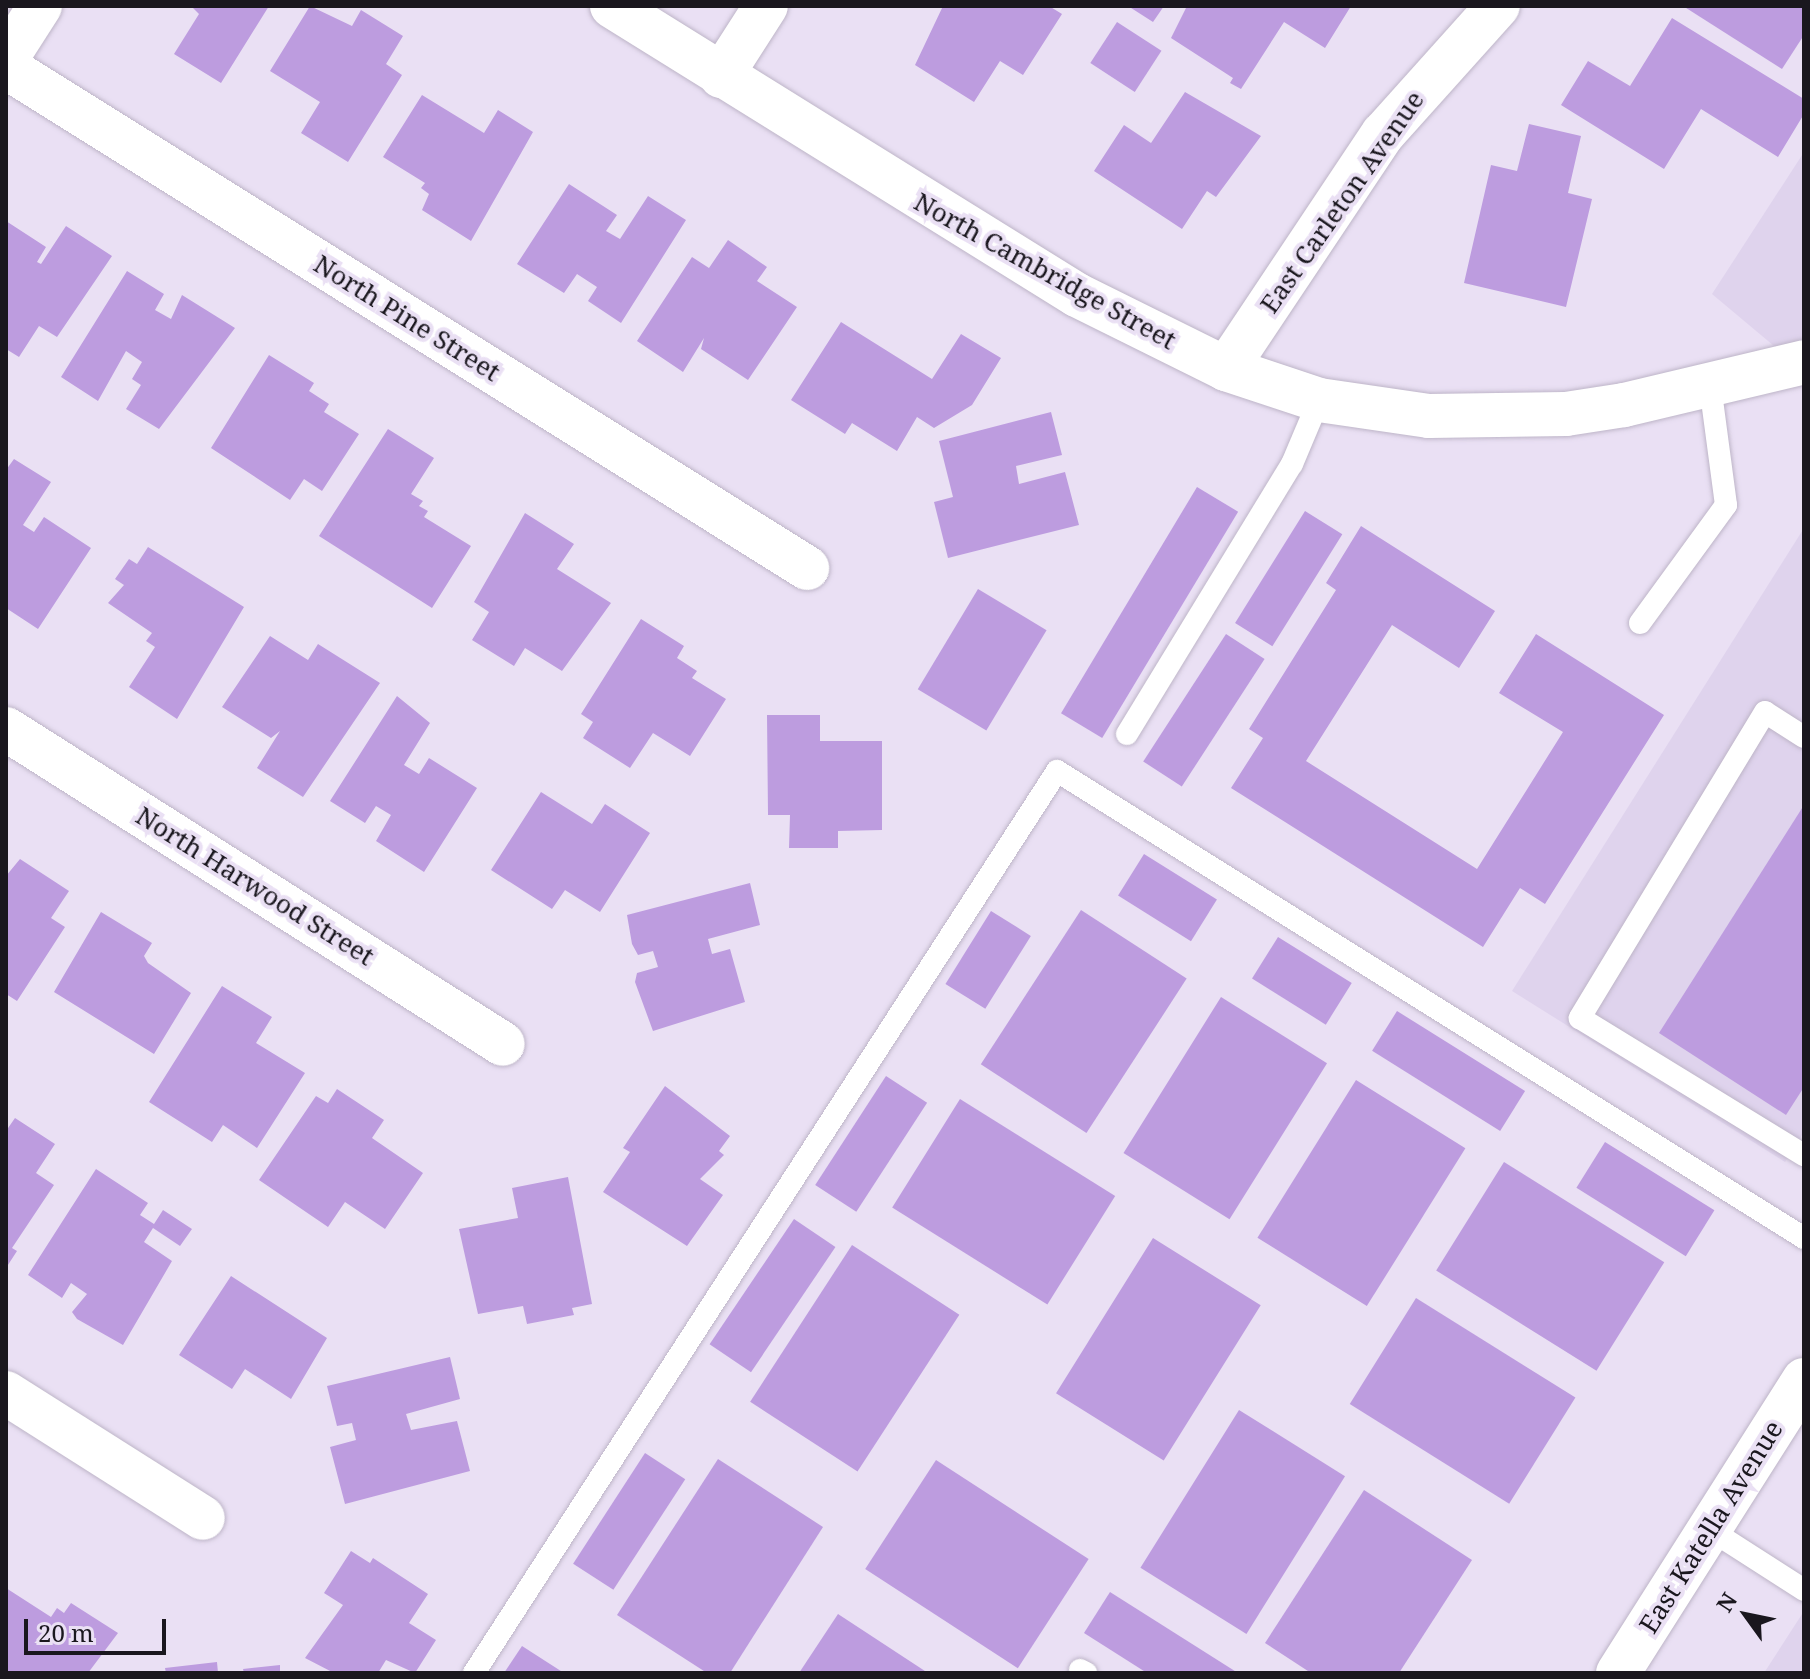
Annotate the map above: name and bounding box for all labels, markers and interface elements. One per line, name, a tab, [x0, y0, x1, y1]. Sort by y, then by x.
street label: East Carleton Avenue	[1254, 85, 1430, 319]
street label: North Cambridge Street	[909, 186, 1181, 356]
street label: North Pine Street	[308, 248, 506, 388]
street label: North Harwood Street	[130, 800, 380, 972]
street label: East Katella Avenue	[1633, 1415, 1789, 1639]
north arrow	[1706, 1575, 1786, 1655]
text: N	[1709, 1586, 1743, 1617]
scale bar	[28, 1603, 170, 1653]
text: 20 m	[38, 1616, 94, 1649]

